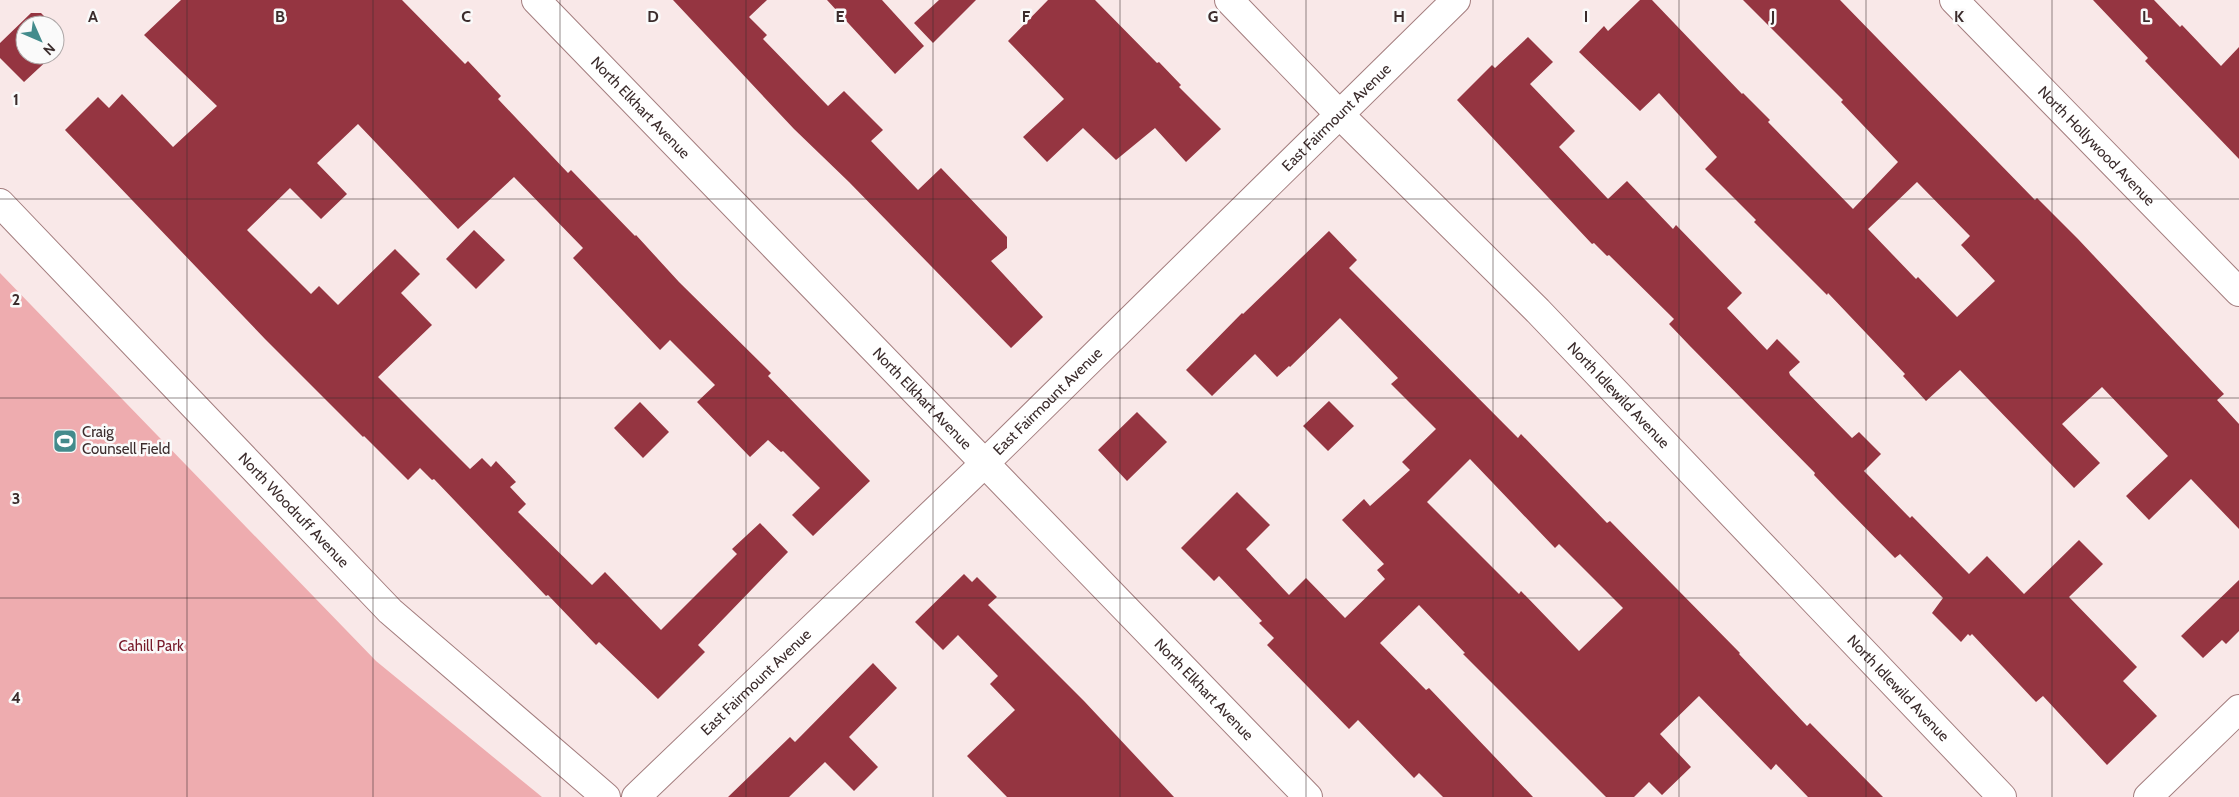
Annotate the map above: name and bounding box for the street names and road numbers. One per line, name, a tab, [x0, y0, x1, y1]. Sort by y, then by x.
street label: North Elkhart Avenue	[587, 53, 694, 163]
street label: East Fairmount Avenue	[1278, 60, 1395, 175]
street label: North Hollywood Avenue	[2034, 83, 2159, 210]
street label: North Idlewild Avenue	[1564, 339, 1674, 452]
street label: North Elkhart Avenue	[869, 344, 976, 453]
street label: East Fairmount Avenue	[989, 344, 1106, 459]
street label: North Woodruff Avenue	[235, 449, 353, 572]
street label: East Fairmount Avenue	[697, 625, 815, 739]
street label: North Idlewild Avenue	[1843, 631, 1953, 745]
street label: North Elkhart Avenue	[1151, 635, 1257, 744]

